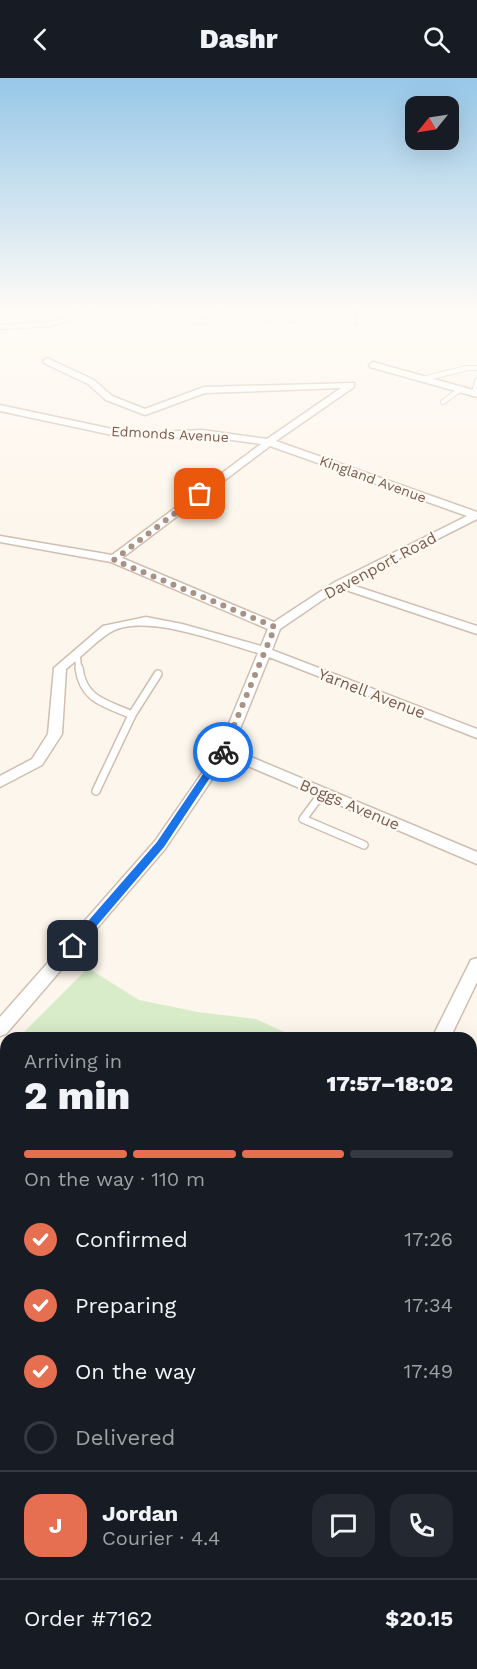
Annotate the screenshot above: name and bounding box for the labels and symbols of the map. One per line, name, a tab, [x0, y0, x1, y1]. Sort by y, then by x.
north arrow	[405, 96, 459, 150]
street label: Edmonds Avenue	[111, 423, 229, 445]
street label: Kingland Avenue	[317, 452, 429, 506]
pin	[174, 468, 225, 519]
street label: Davenport Road	[321, 528, 440, 603]
street label: Yarnell Avenue	[316, 664, 428, 723]
courier	[193, 722, 253, 782]
street label: Boggs Avenue	[297, 775, 403, 834]
pin	[47, 920, 98, 971]

